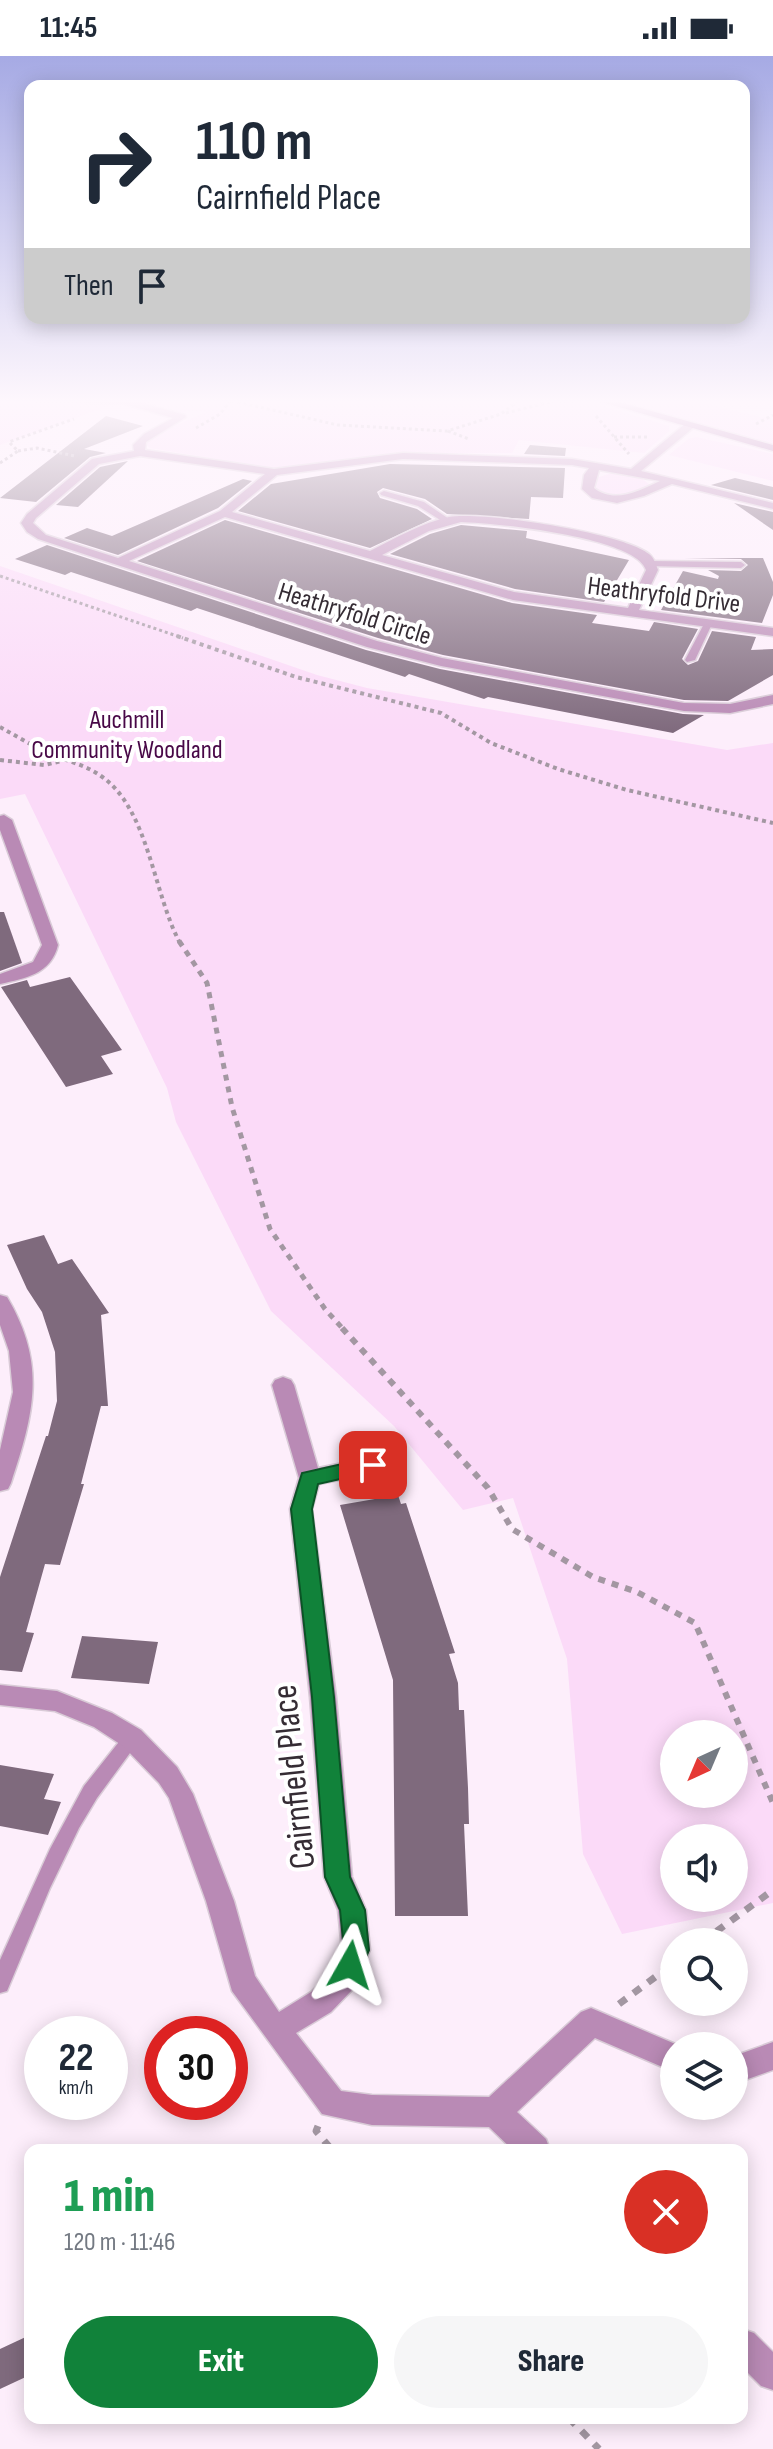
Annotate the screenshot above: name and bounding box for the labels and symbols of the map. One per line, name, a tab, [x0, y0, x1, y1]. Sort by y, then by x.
street label: Heathryfold Drive	[586, 571, 742, 620]
street label: Heathryfold Circle	[274, 576, 435, 652]
park label: Auchmill Community Woodland	[31, 705, 223, 766]
pin	[339, 1431, 407, 1499]
street label: Cairnfield Place	[263, 1682, 326, 1871]
north arrow	[660, 1720, 748, 1808]
position arrow	[308, 1923, 392, 2007]
speed limit sign: 30	[144, 2016, 248, 2120]

